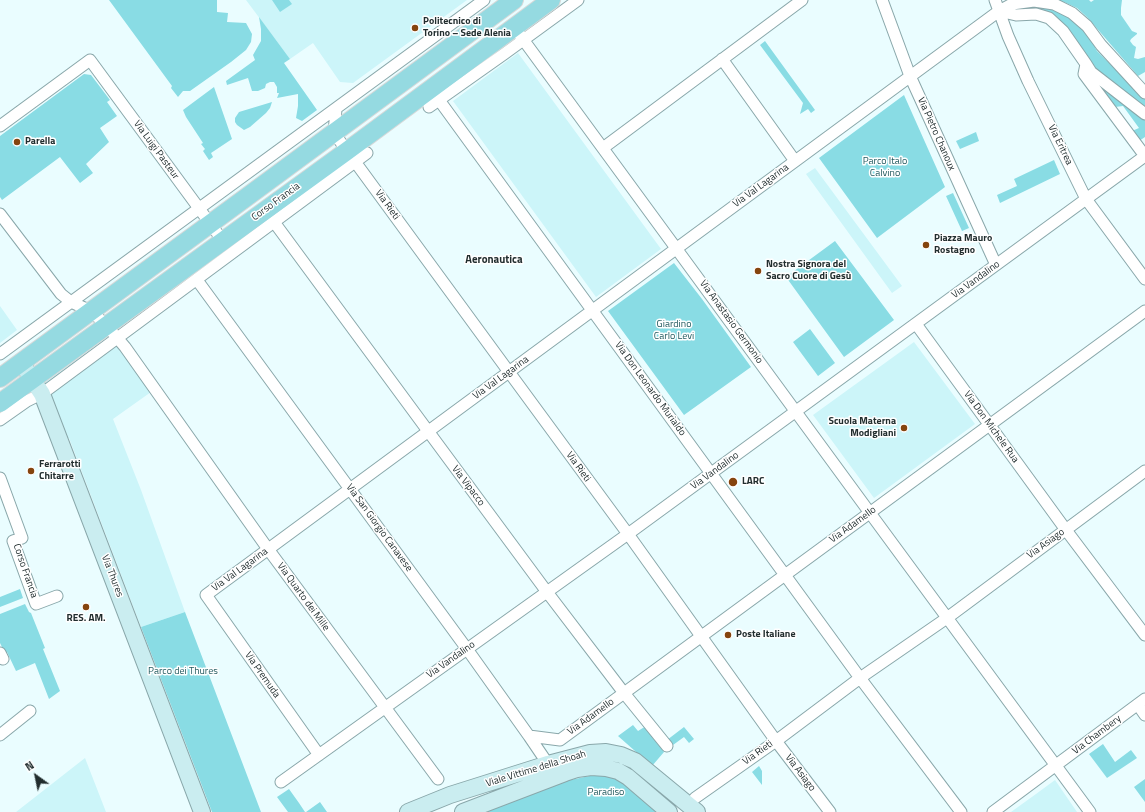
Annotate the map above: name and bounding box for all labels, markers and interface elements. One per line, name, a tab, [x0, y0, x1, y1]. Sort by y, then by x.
place label: Politecnico di Torino – Sede Alenia	[423, 16, 511, 40]
marker: Politecnico di Torino – Sede Alenia	[410, 23, 420, 33]
street label: Via Pietro Chanoux	[914, 95, 958, 173]
street label: Via Luigi Pasteur	[131, 118, 181, 182]
street label: Via Eritrea	[1045, 123, 1075, 167]
place label: Parella	[25, 136, 55, 148]
marker: Parella	[12, 137, 22, 147]
park label: Parco Italo Calvino	[863, 156, 907, 180]
street label: Via Val Lagarina	[731, 162, 791, 210]
street label: Corso Francia	[250, 180, 302, 224]
street label: Via Rieti	[372, 188, 402, 222]
place label: Piazza Mauro Rostagno	[934, 233, 992, 256]
marker: Piazza Mauro Rostagno	[921, 240, 931, 250]
district label: Aeronautica	[465, 253, 523, 267]
place label: Nostra Signora del Sacro Cuore di Gesù	[766, 259, 851, 282]
street label: Via Vandalino	[950, 259, 1002, 301]
marker: Nostra Signora del Sacro Cuore di Gesù	[753, 266, 763, 276]
street label: Via Anastasio Germonio	[697, 278, 765, 366]
park label: Giardino Carlo Levi	[654, 319, 694, 342]
street label: Via Don Leonardo Murialdo	[612, 340, 688, 438]
street label: Via Val Lagarina	[471, 354, 531, 402]
street label: Via Don Michele Rua	[961, 389, 1021, 465]
place label: Scuola Materna Modigliani	[828, 416, 896, 440]
marker: Scuola Materna Modigliani	[899, 423, 909, 433]
street label: Via Rieti	[563, 450, 593, 484]
street label: Via Vandalino	[689, 450, 741, 492]
place label: Ferrarotti Chitarre	[39, 459, 81, 482]
street label: Via Vipacco	[449, 463, 487, 509]
marker: Ferrarotti Chitarre	[26, 466, 36, 476]
marker: LARC	[727, 476, 739, 488]
place label: LARC	[742, 476, 764, 488]
street label: Via San Giorgio Canavese	[343, 482, 415, 574]
street label: Via Adamello	[827, 504, 879, 546]
street label: Via Asiago	[1025, 526, 1067, 562]
street label: Corso Francia	[10, 542, 40, 600]
street label: Via Val Lagarina	[210, 546, 270, 594]
street label: Via Thures	[98, 553, 126, 599]
street label: Via Quarto dei Mille	[274, 560, 332, 634]
marker: RES. AM.	[81, 602, 91, 612]
place label: RES. AM.	[66, 613, 106, 625]
place label: Poste Italiane	[736, 629, 795, 641]
marker: Poste Italiane	[723, 630, 733, 640]
street label: Via Vandalino	[424, 639, 478, 681]
street label: Via Premuda	[242, 650, 282, 700]
park label: Parco dei Thures	[148, 666, 218, 678]
street label: Via Adamello	[565, 696, 617, 738]
street label: Via Chambery	[1070, 713, 1124, 757]
street label: Via Rieti	[741, 738, 775, 768]
street label: Viale Vittime della Shoah	[485, 748, 587, 790]
street label: Via Asiago	[782, 752, 818, 794]
north arrow	[16, 756, 56, 796]
text: N	[22, 757, 37, 775]
park label: Paradiso	[588, 787, 624, 799]

